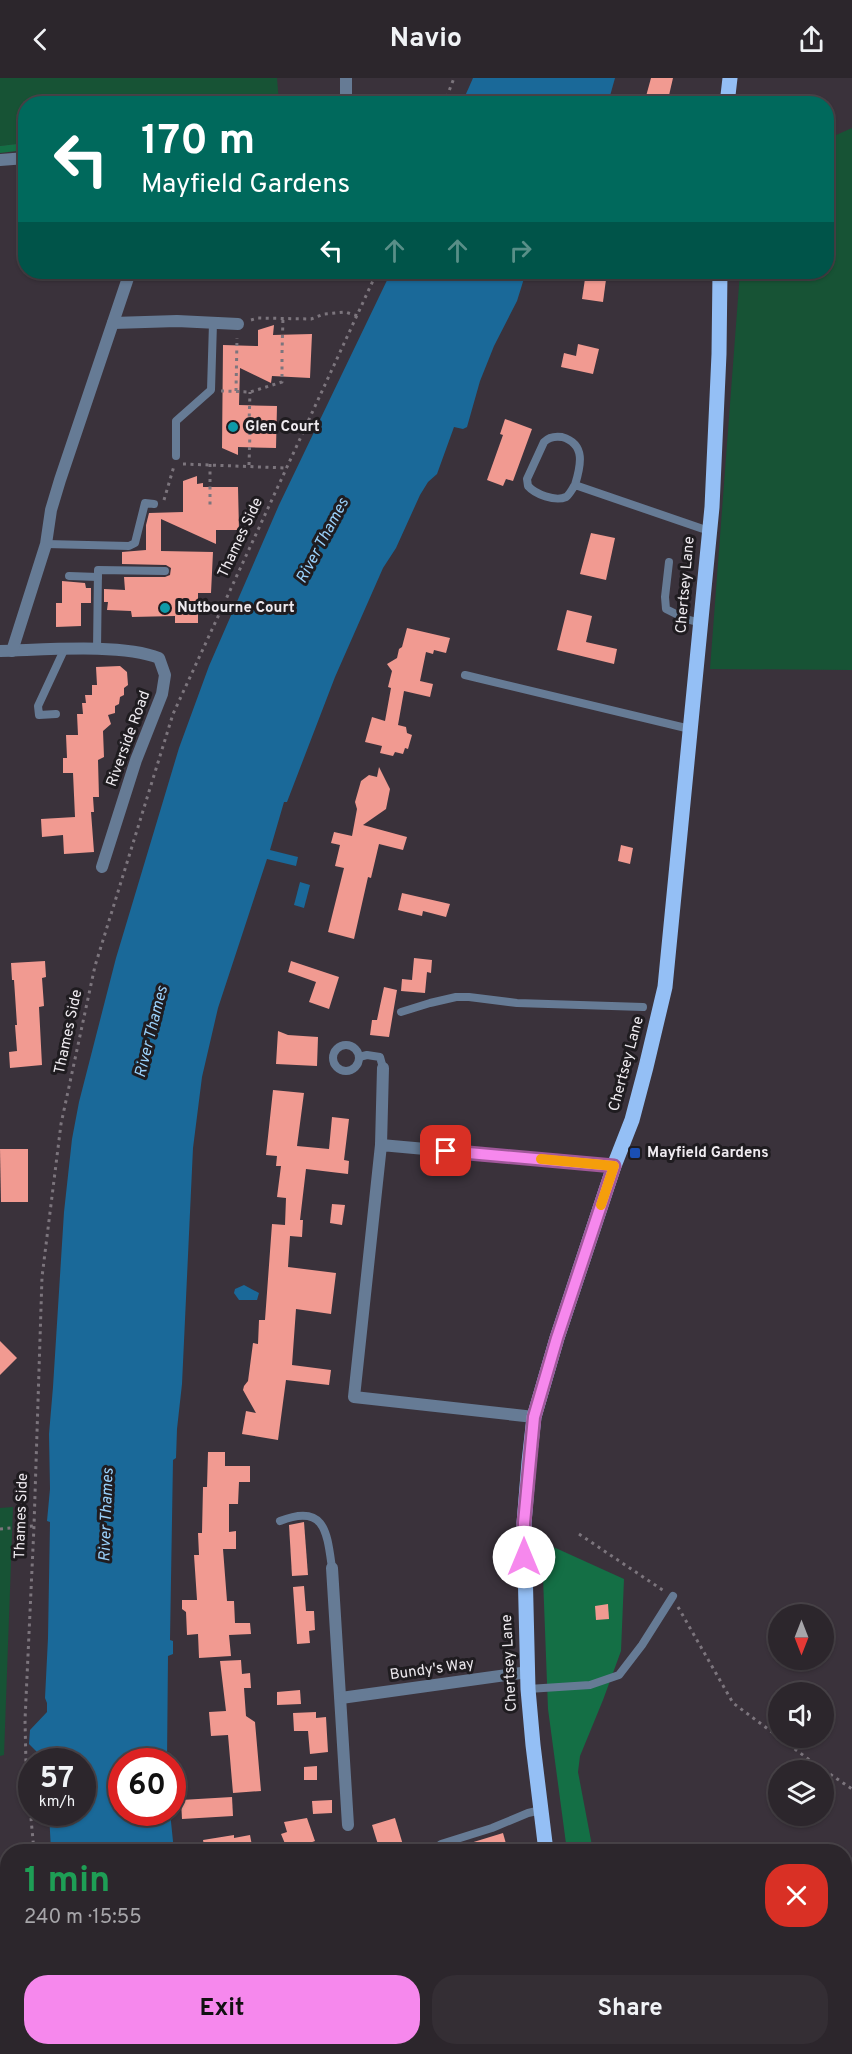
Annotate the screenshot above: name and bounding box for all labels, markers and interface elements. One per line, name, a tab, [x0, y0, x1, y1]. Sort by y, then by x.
text: Navio	[390, 22, 462, 56]
icon: back	[24, 23, 57, 56]
icon: share	[795, 23, 828, 56]
text: 170 m	[141, 116, 255, 169]
icon: left	[42, 120, 120, 198]
text: Mayfield Gardens	[141, 168, 350, 202]
icon: left	[315, 234, 348, 267]
icon: ahead	[378, 234, 411, 267]
icon: ahead	[441, 234, 474, 267]
icon: right	[504, 234, 537, 267]
place label: Glen Court	[245, 418, 320, 437]
marker: Glen Court	[226, 420, 240, 434]
water label: River Thames	[292, 494, 354, 587]
street label: Thames Side	[214, 495, 268, 581]
street label: Chertsey Lane	[672, 536, 700, 634]
place label: Nutbourne Court	[177, 599, 295, 618]
marker: Nutbourne Court	[158, 601, 172, 615]
street label: Riverside Road	[103, 688, 155, 790]
water label: River Thames	[131, 983, 173, 1080]
street label: Thames Side	[51, 988, 87, 1076]
street label: Chertsey Lane	[605, 1014, 649, 1114]
pin	[420, 1125, 471, 1176]
icon: arrive	[429, 1134, 462, 1167]
place label: Mayfield Gardens	[647, 1144, 769, 1163]
marker: Mayfield Gardens	[628, 1146, 642, 1160]
water label: River Thames	[95, 1467, 119, 1562]
street label: Thames Side	[11, 1473, 33, 1559]
position arrow	[492, 1525, 556, 1589]
north arrow	[768, 1604, 834, 1670]
map controls	[768, 1604, 834, 1826]
street label: Chertsey Lane	[498, 1614, 522, 1712]
street label: Bundy's Way	[389, 1655, 475, 1685]
button: sound	[768, 1682, 834, 1748]
speed limit sign: 60	[108, 1748, 186, 1826]
button: layers	[768, 1760, 834, 1826]
text: 57	[40, 1761, 74, 1798]
text: km/h	[39, 1793, 75, 1812]
text: 1 min	[24, 1859, 110, 1905]
button: close	[765, 1864, 828, 1927]
text: 240 m · 15:55	[24, 1905, 142, 1931]
button: Exit	[24, 1975, 420, 2044]
button: Share	[432, 1975, 828, 2044]

